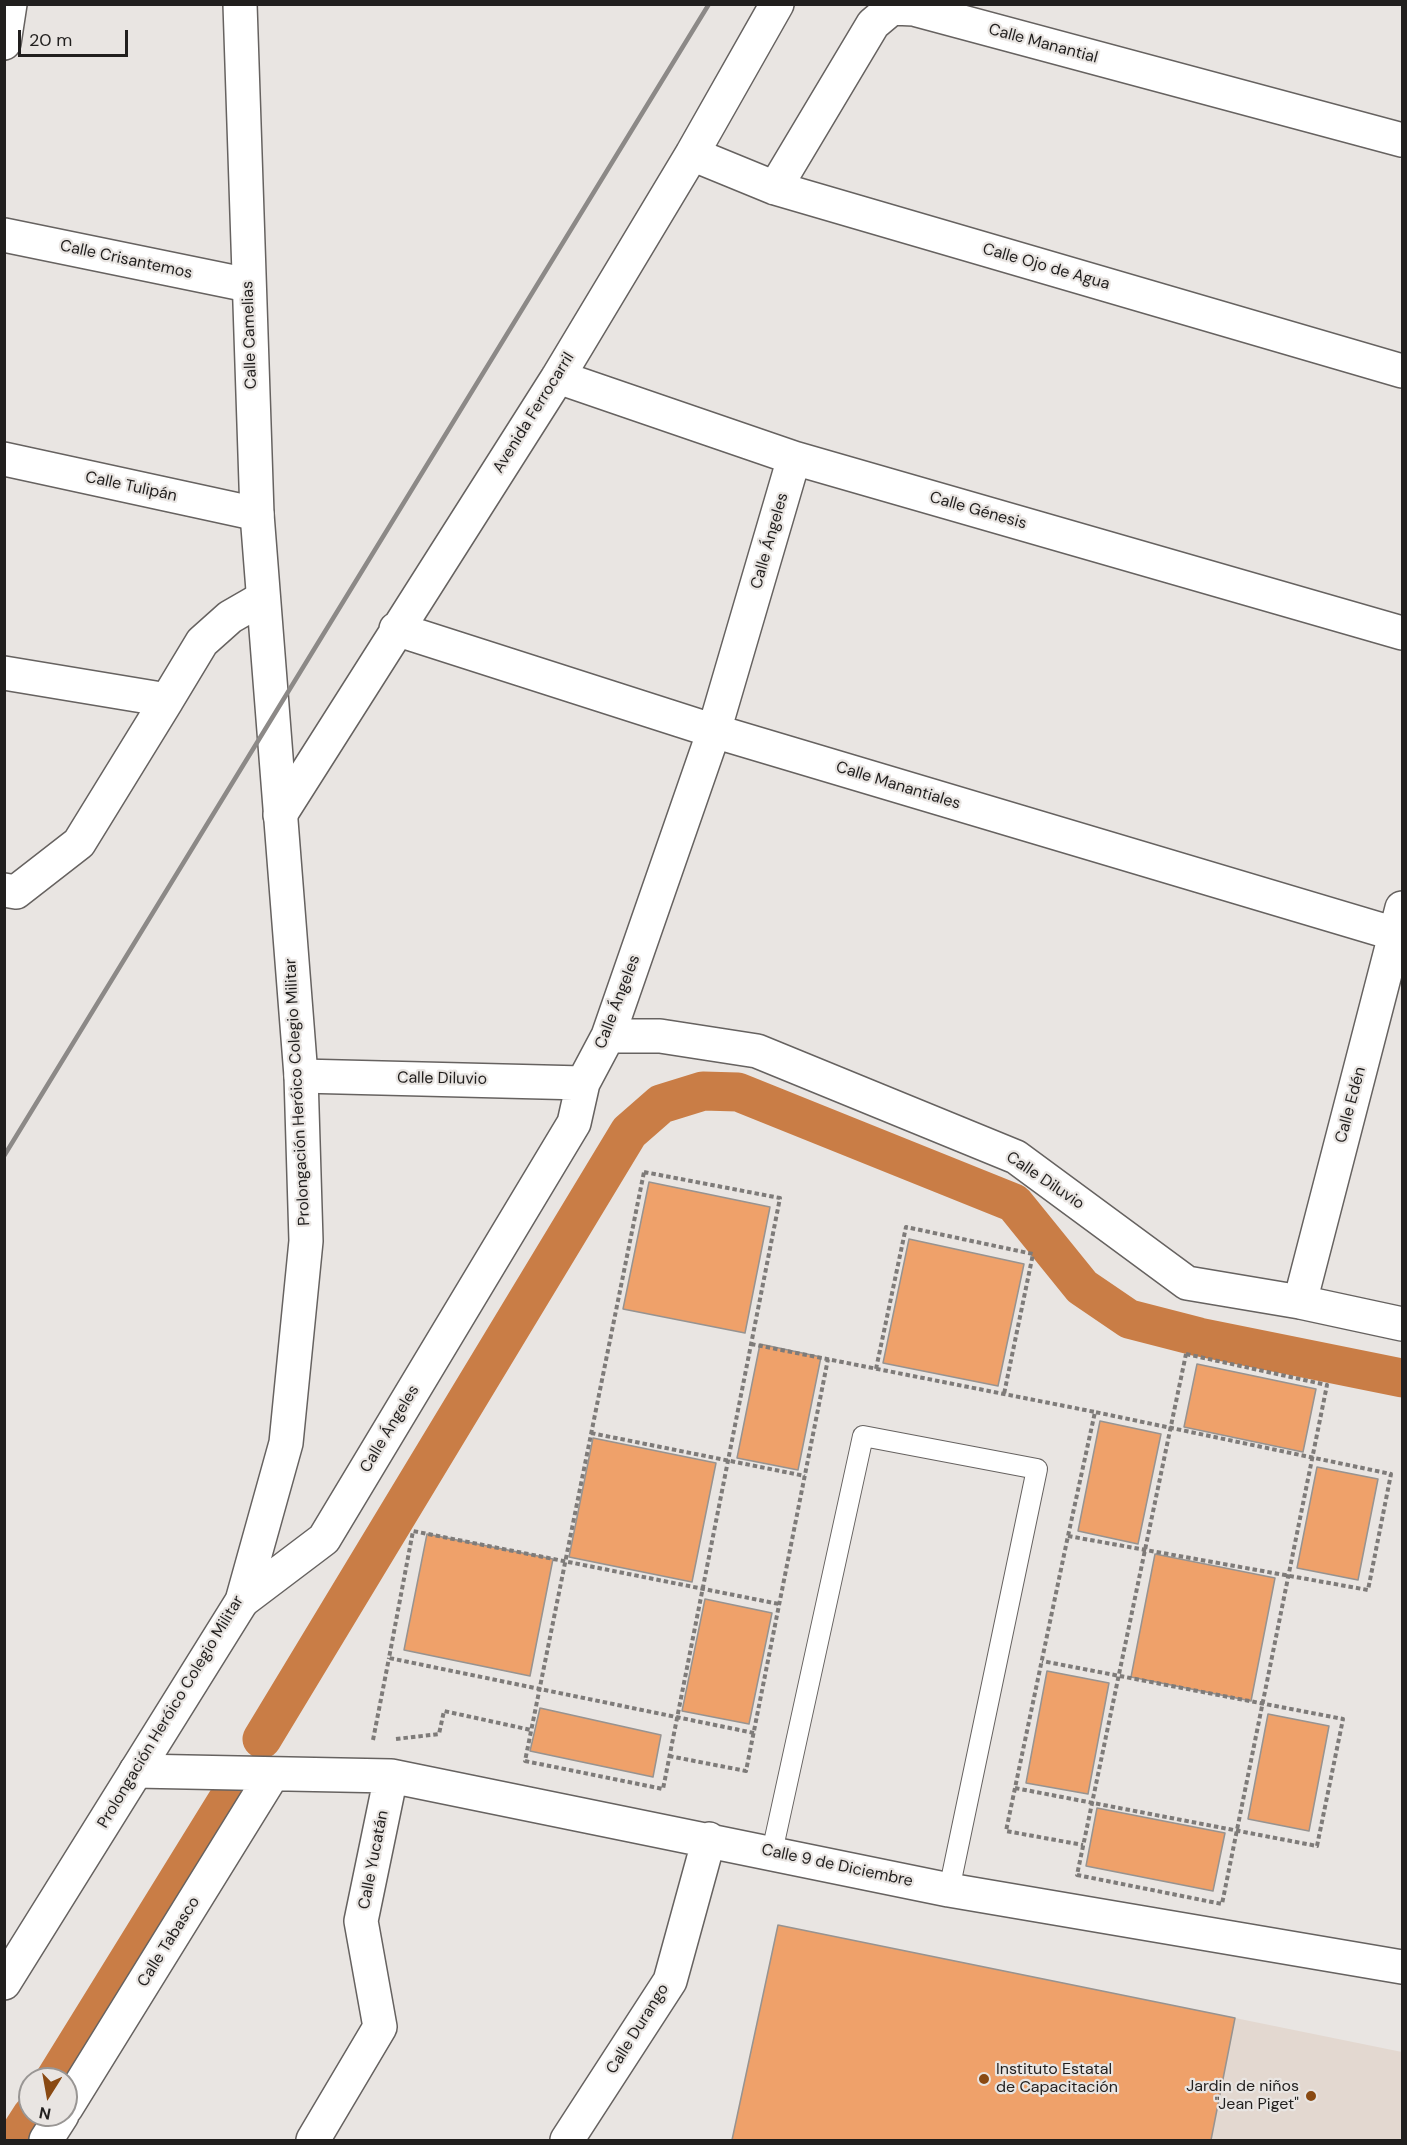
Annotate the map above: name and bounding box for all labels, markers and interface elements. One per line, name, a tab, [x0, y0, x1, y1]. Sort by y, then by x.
scale bar	[21, 18, 130, 56]
street label: Calle Manantial	[986, 20, 1100, 68]
text: 20 m	[29, 28, 72, 52]
street label: Calle Crisantemos	[58, 237, 194, 283]
street label: Calle Ojo de Agua	[980, 240, 1112, 294]
street label: Calle Camelias	[239, 281, 261, 389]
street label: Avenida Ferrocarril	[489, 349, 579, 477]
street label: Calle Tulipán	[83, 468, 179, 506]
street label: Calle Génesis	[927, 488, 1029, 534]
street label: Calle Ángeles	[747, 491, 793, 591]
street label: Calle Manantiales	[833, 758, 963, 814]
street label: Calle Ángeles	[591, 952, 645, 1052]
street label: Prolongación Heróico Colegio Militar	[281, 958, 315, 1226]
street label: Calle Edén	[1332, 1065, 1370, 1145]
street label: Calle Diluvio	[397, 1069, 487, 1089]
street label: Calle Diluvio	[1002, 1148, 1088, 1214]
street label: Calle Ángeles	[356, 1382, 424, 1476]
street label: Prolongación Heróico Colegio Militar	[94, 1592, 248, 1832]
street label: Calle Yucatán	[355, 1809, 393, 1911]
street label: Calle 9 de Diciembre	[760, 1841, 914, 1891]
street label: Calle Tabasco	[134, 1893, 204, 1991]
street label: Calle Durango	[603, 1980, 673, 2078]
place label: Instituto Estatal de Capacitación	[996, 2060, 1118, 2098]
north arrow	[18, 2067, 78, 2127]
marker: Instituto Estatal de Capacitación	[977, 2072, 991, 2086]
place label: Jardin de niños "Jean Piget"	[1186, 2077, 1299, 2115]
marker: Jardin de niños "Jean Piget"	[1304, 2089, 1318, 2103]
text: N	[37, 2102, 53, 2125]

